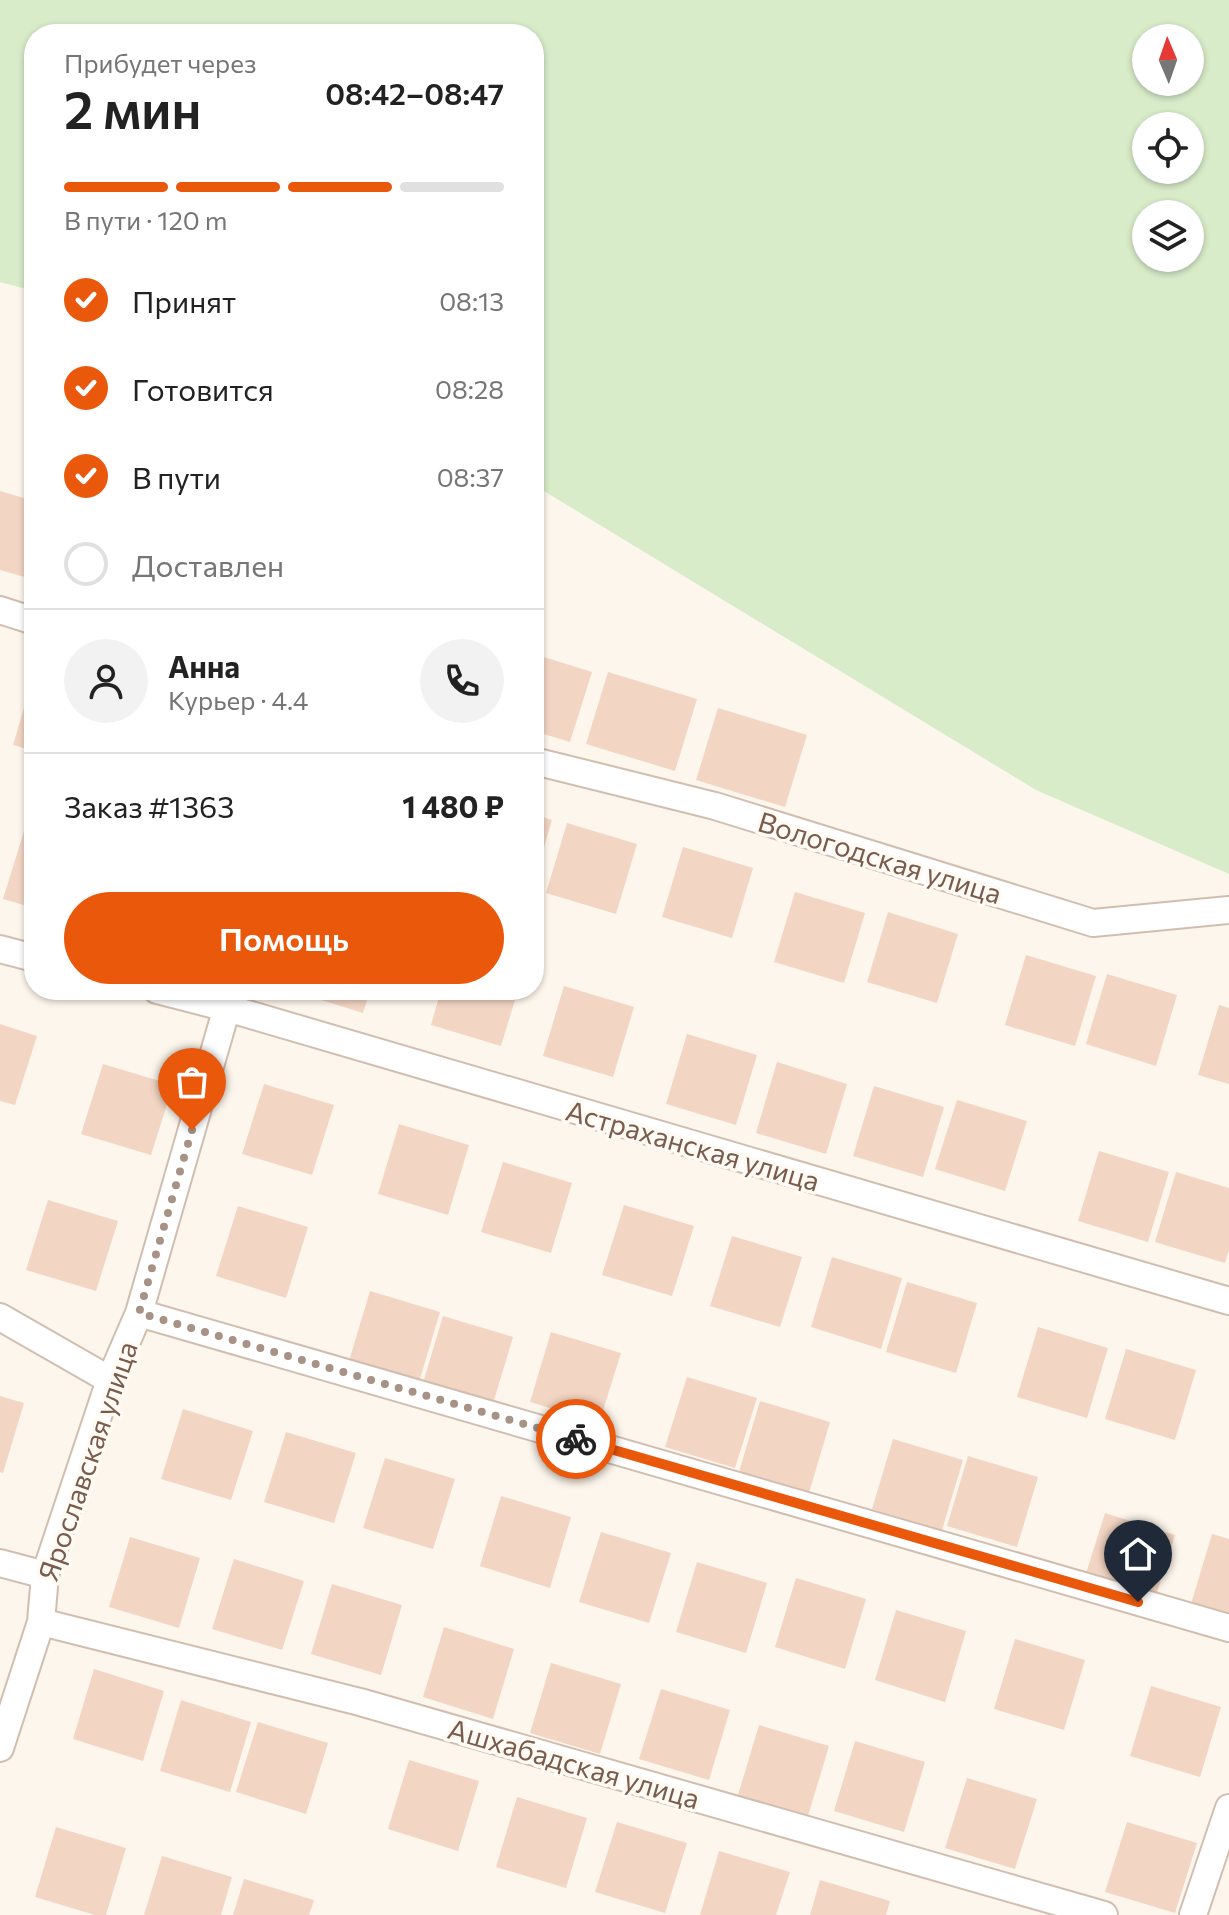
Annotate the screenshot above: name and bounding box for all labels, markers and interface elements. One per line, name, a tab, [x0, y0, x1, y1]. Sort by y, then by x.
north arrow	[1132, 24, 1204, 96]
map controls	[1132, 24, 1204, 272]
text: Прибудет через	[64, 47, 257, 78]
text: 08:42–08:47	[325, 74, 504, 111]
text: 2 мин	[64, 76, 201, 140]
button: locate	[1132, 112, 1204, 184]
button: layers	[1132, 200, 1204, 272]
text: В пути · 120 m	[64, 204, 227, 235]
icon: check	[64, 278, 108, 322]
text: Принят	[132, 282, 236, 319]
text: 08:13	[439, 285, 504, 316]
icon: check	[64, 366, 108, 410]
text: Готовится	[132, 370, 274, 407]
text: 08:28	[435, 373, 504, 404]
icon: check	[64, 454, 108, 498]
text: В пути	[132, 458, 221, 495]
text: 08:37	[437, 461, 504, 492]
text: Доставлен	[132, 546, 284, 583]
button: person	[64, 639, 148, 723]
button: phone	[420, 639, 504, 723]
text: Анна	[168, 647, 240, 684]
text: Курьер · 4.4	[168, 684, 308, 715]
text: Заказ #1363	[64, 787, 234, 824]
text: 1 480 ₽	[402, 787, 504, 824]
street label: Вологодская улица	[754, 804, 1006, 910]
button: Помощь	[64, 892, 504, 984]
pin	[158, 1048, 226, 1130]
icon: bag	[170, 1060, 214, 1104]
street label: Астраханская улица	[562, 1093, 824, 1197]
street label: Ярославская улица	[30, 1337, 144, 1585]
courier	[536, 1399, 616, 1479]
icon: bike	[554, 1417, 598, 1461]
pin	[1104, 1520, 1172, 1602]
icon: home	[1116, 1532, 1160, 1576]
street label: Ашхабадская улица	[444, 1711, 704, 1815]

